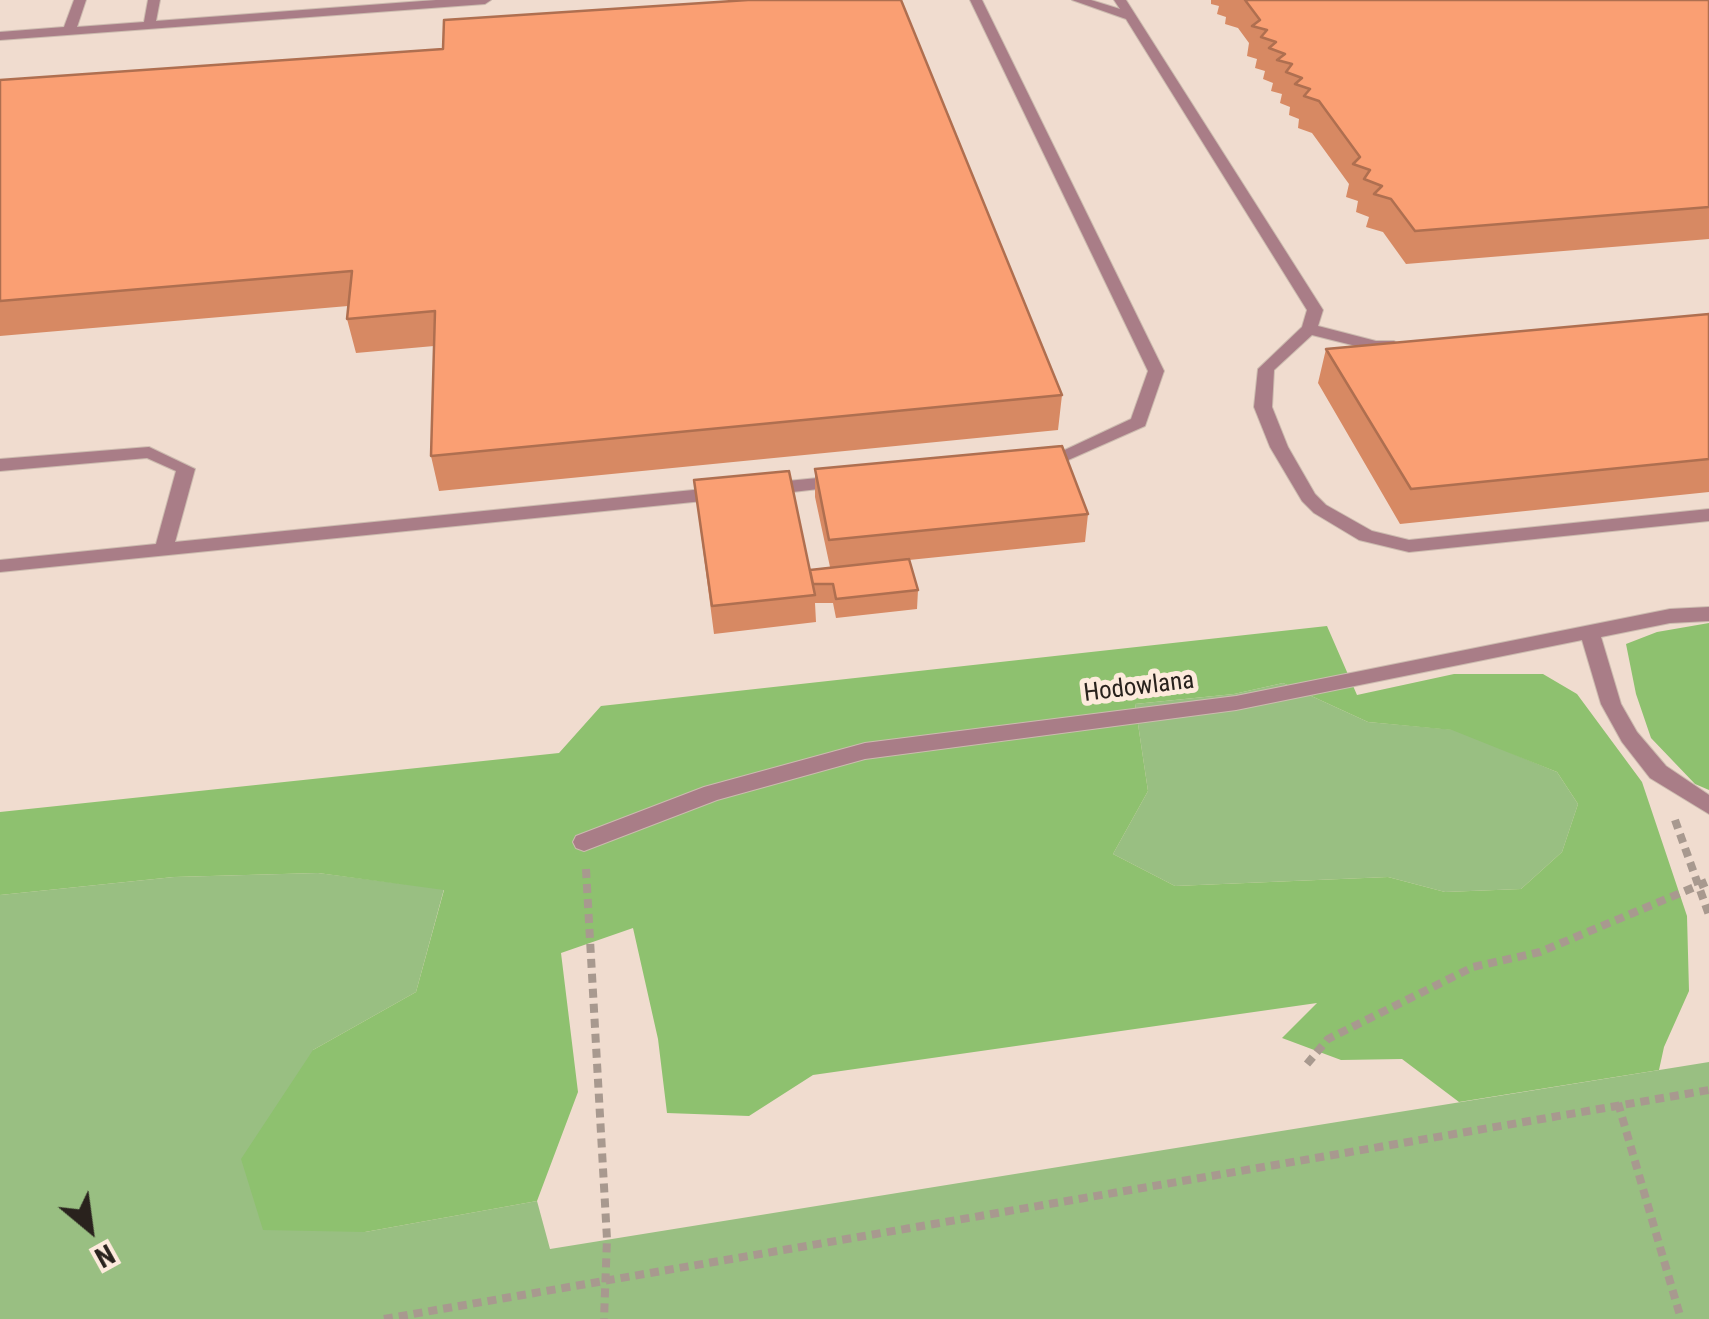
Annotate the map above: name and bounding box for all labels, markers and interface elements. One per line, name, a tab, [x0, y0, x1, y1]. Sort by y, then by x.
street label: Hodowlana	[1082, 666, 1196, 710]
north arrow	[40, 1179, 140, 1279]
text: N	[89, 1237, 120, 1274]

